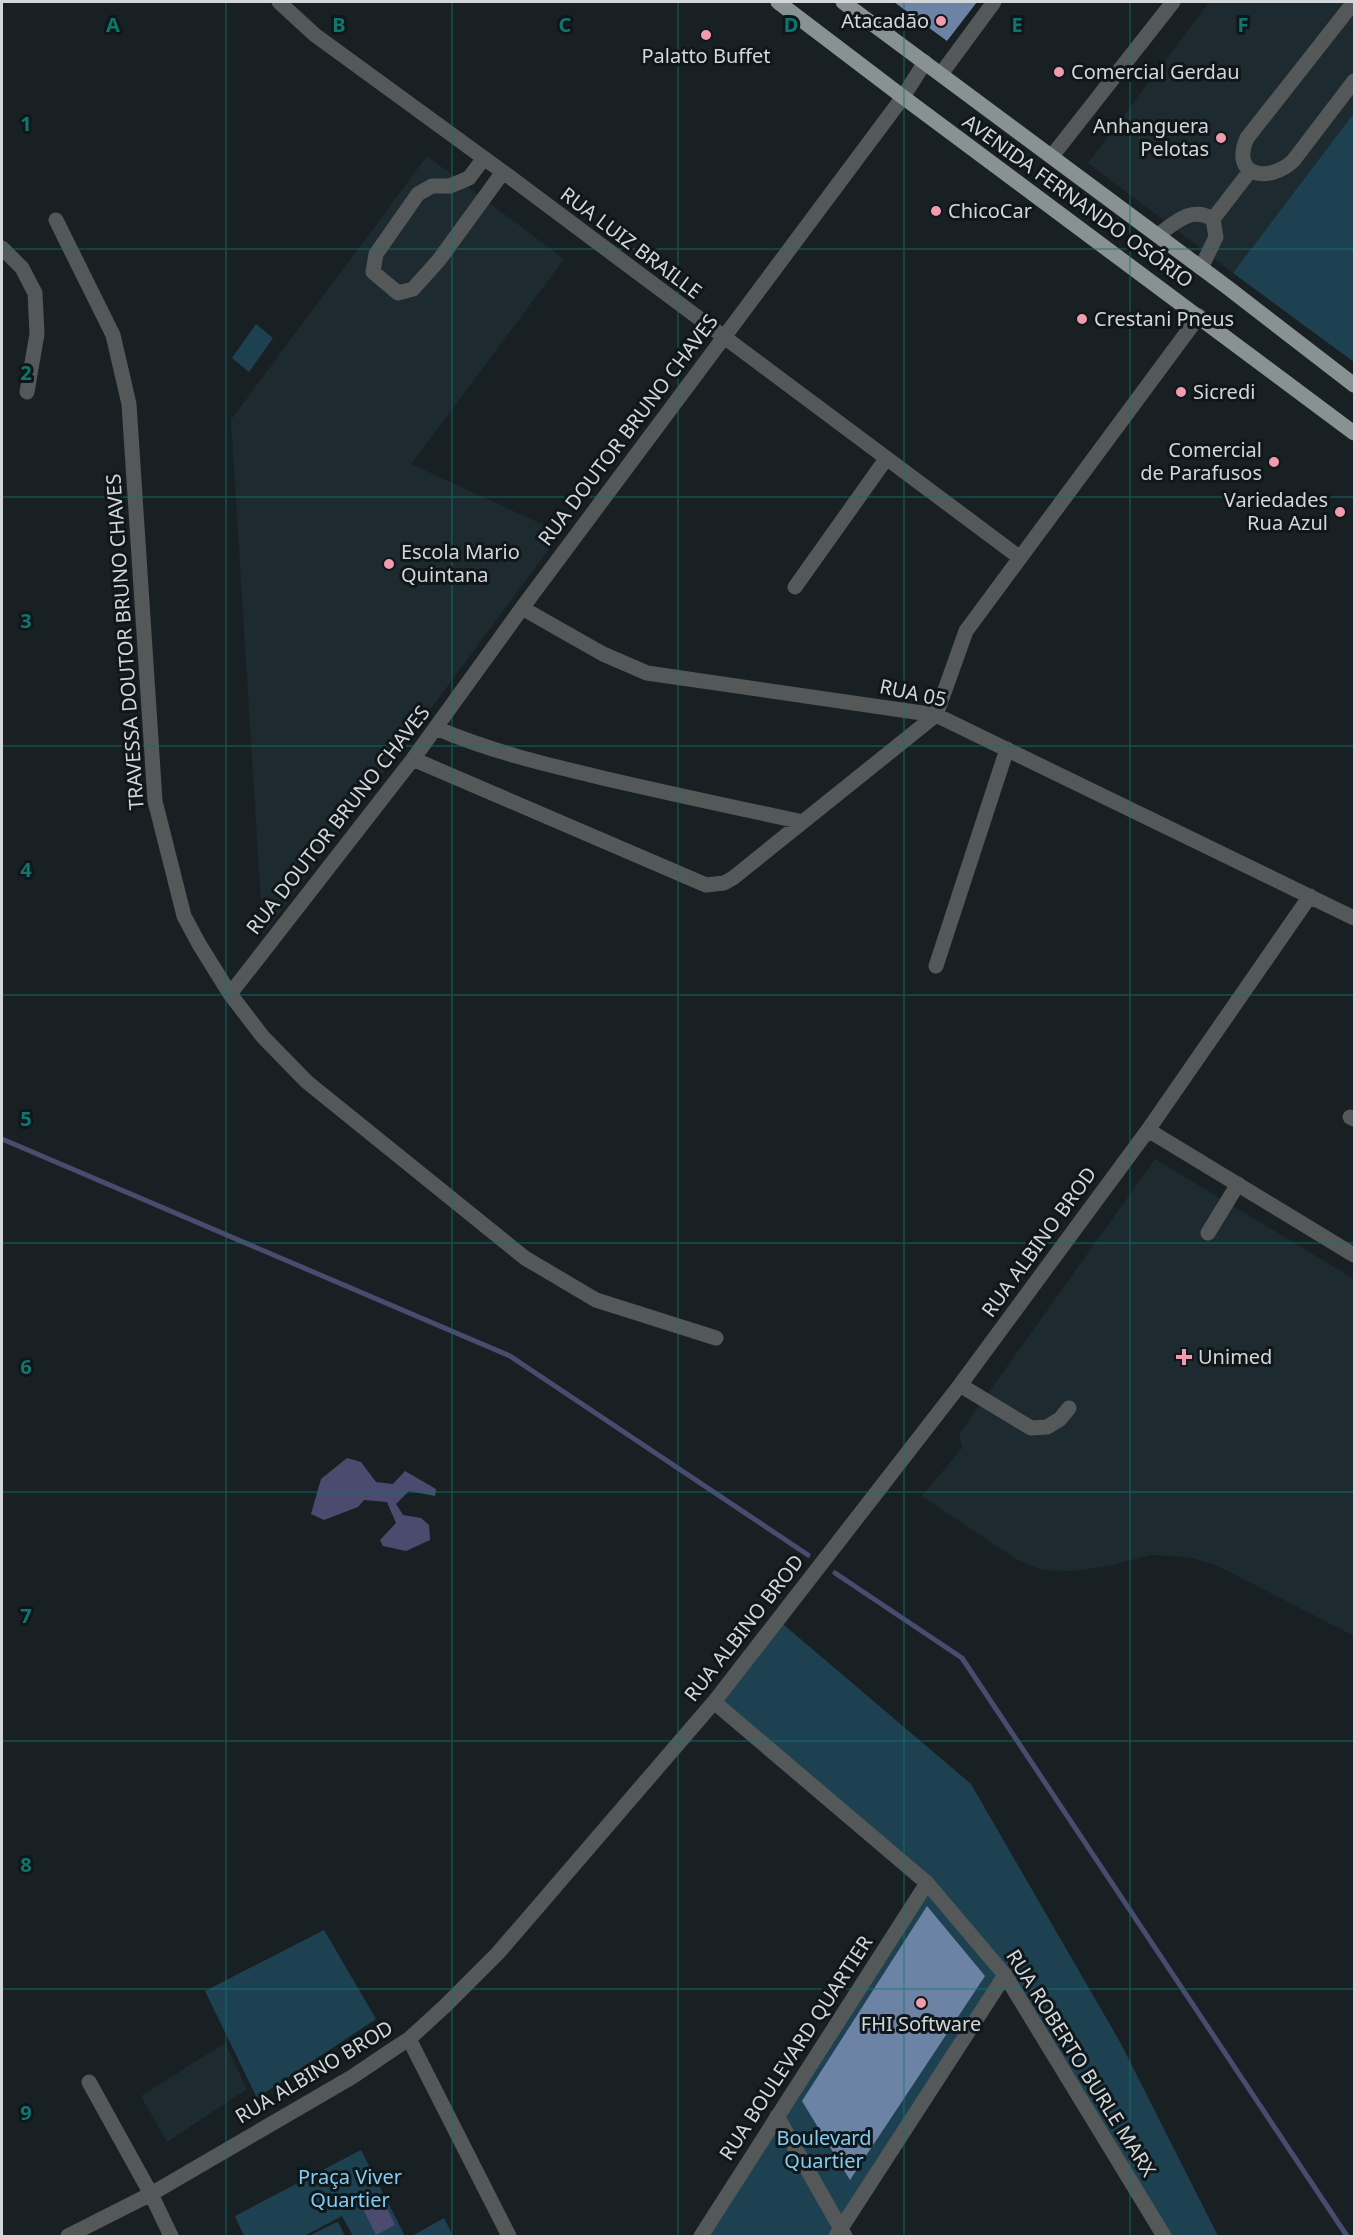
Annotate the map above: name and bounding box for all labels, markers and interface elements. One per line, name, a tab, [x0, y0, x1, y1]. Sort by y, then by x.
place label: Atacadão	[841, 7, 929, 34]
text: A	[106, 11, 120, 38]
text: B	[332, 11, 346, 38]
text: C	[559, 11, 572, 38]
text: D	[784, 11, 798, 38]
text: E	[1011, 11, 1023, 38]
text: F	[1238, 11, 1248, 38]
marker: Atacadão	[934, 14, 948, 28]
marker: Palatto Buffet	[699, 28, 713, 42]
place label: Palatto Buffet	[641, 42, 771, 69]
place label: Comercial Gerdau	[1071, 58, 1240, 85]
marker: Comercial Gerdau	[1052, 65, 1066, 79]
street label: AVENIDA FERNANDO OSÓRIO	[958, 108, 1199, 293]
text: 1	[20, 110, 32, 137]
place label: Anhanguera Pelotas	[1093, 112, 1209, 162]
marker: Anhanguera Pelotas	[1214, 131, 1228, 145]
street label: RUA LUIZ BRAILLE	[555, 181, 707, 305]
place label: ChicoCar	[948, 197, 1032, 224]
marker: ChicoCar	[929, 204, 943, 218]
place label: Crestani Pneus	[1094, 305, 1234, 332]
street label: RUA DOUTOR BRUNO CHAVES	[532, 308, 724, 551]
marker: Crestani Pneus	[1075, 312, 1089, 326]
text: 2	[20, 359, 32, 386]
place label: Sicredi	[1193, 378, 1255, 405]
marker: Sicredi	[1174, 385, 1188, 399]
place label: Comercial de Parafusos	[1140, 436, 1262, 486]
marker: Comercial de Parafusos	[1267, 455, 1281, 469]
street label: TRAVESSA DOUTOR BRUNO CHAVES	[99, 473, 150, 811]
place label: Variedades Rua Azul	[1224, 486, 1328, 536]
marker: Variedades Rua Azul	[1333, 505, 1347, 519]
place label: Escola Mario Quintana	[401, 538, 520, 588]
marker: Escola Mario Quintana	[382, 557, 396, 571]
text: 3	[20, 607, 32, 634]
street label: RUA 05	[877, 672, 949, 713]
street label: RUA DOUTOR BRUNO CHAVES	[240, 700, 435, 940]
text: 4	[20, 856, 32, 883]
text: 5	[20, 1105, 32, 1132]
street label: RUA ALBINO BROD	[975, 1161, 1102, 1322]
place label: Unimed	[1198, 1343, 1272, 1370]
marker: Unimed	[1175, 1348, 1193, 1366]
text: 6	[20, 1353, 32, 1380]
street label: RUA ALBINO BROD	[678, 1549, 810, 1707]
text: 7	[20, 1602, 32, 1629]
text: 8	[20, 1851, 32, 1878]
street label: RUA BOULEVARD QUARTIER	[713, 1930, 879, 2165]
street label: RUA ROBERTO BURLE MARX	[1000, 1944, 1163, 2182]
marker: FHI Software	[914, 1996, 928, 2010]
place label: FHI Software	[861, 2010, 981, 2037]
street label: RUA ALBINO BROD	[230, 2014, 398, 2129]
text: 9	[20, 2099, 32, 2126]
park label: Boulevard Quartier	[776, 2124, 872, 2174]
park label: Praça Viver Quartier	[298, 2163, 402, 2213]

